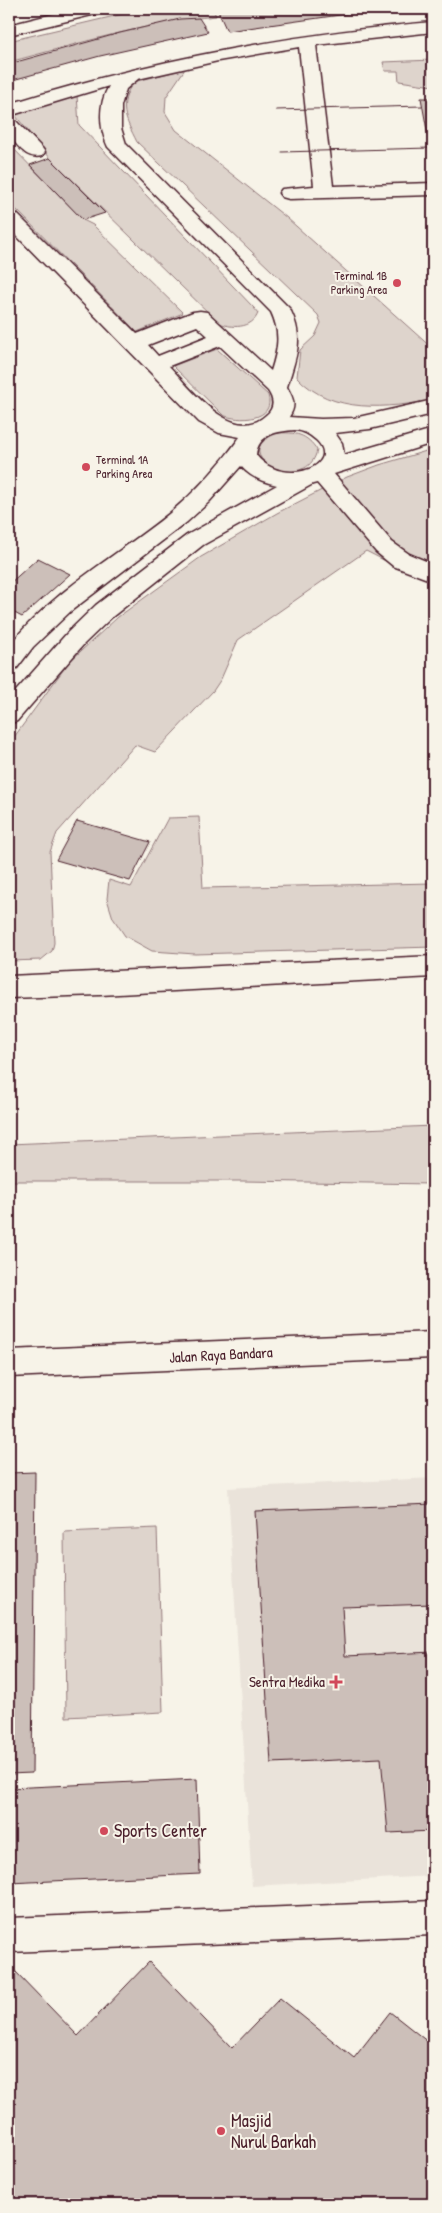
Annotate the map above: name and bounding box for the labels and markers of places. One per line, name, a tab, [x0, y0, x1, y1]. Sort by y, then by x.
place label: Terminal 1B Parking Area	[331, 267, 387, 298]
marker: Terminal 1B Parking Area	[391, 277, 403, 289]
place label: Terminal 1A Parking Area	[96, 451, 153, 482]
marker: Terminal 1A Parking Area	[80, 461, 92, 473]
place label: Sentra Medika	[249, 1671, 325, 1692]
marker: Sentra Medika	[329, 1675, 343, 1689]
place label: Sports Center	[114, 1818, 207, 1843]
marker: Sports Center	[98, 1825, 110, 1837]
place label: Masjid Nurul Barkah	[231, 2108, 316, 2154]
marker: Masjid Nurul Barkah	[215, 2125, 227, 2137]

